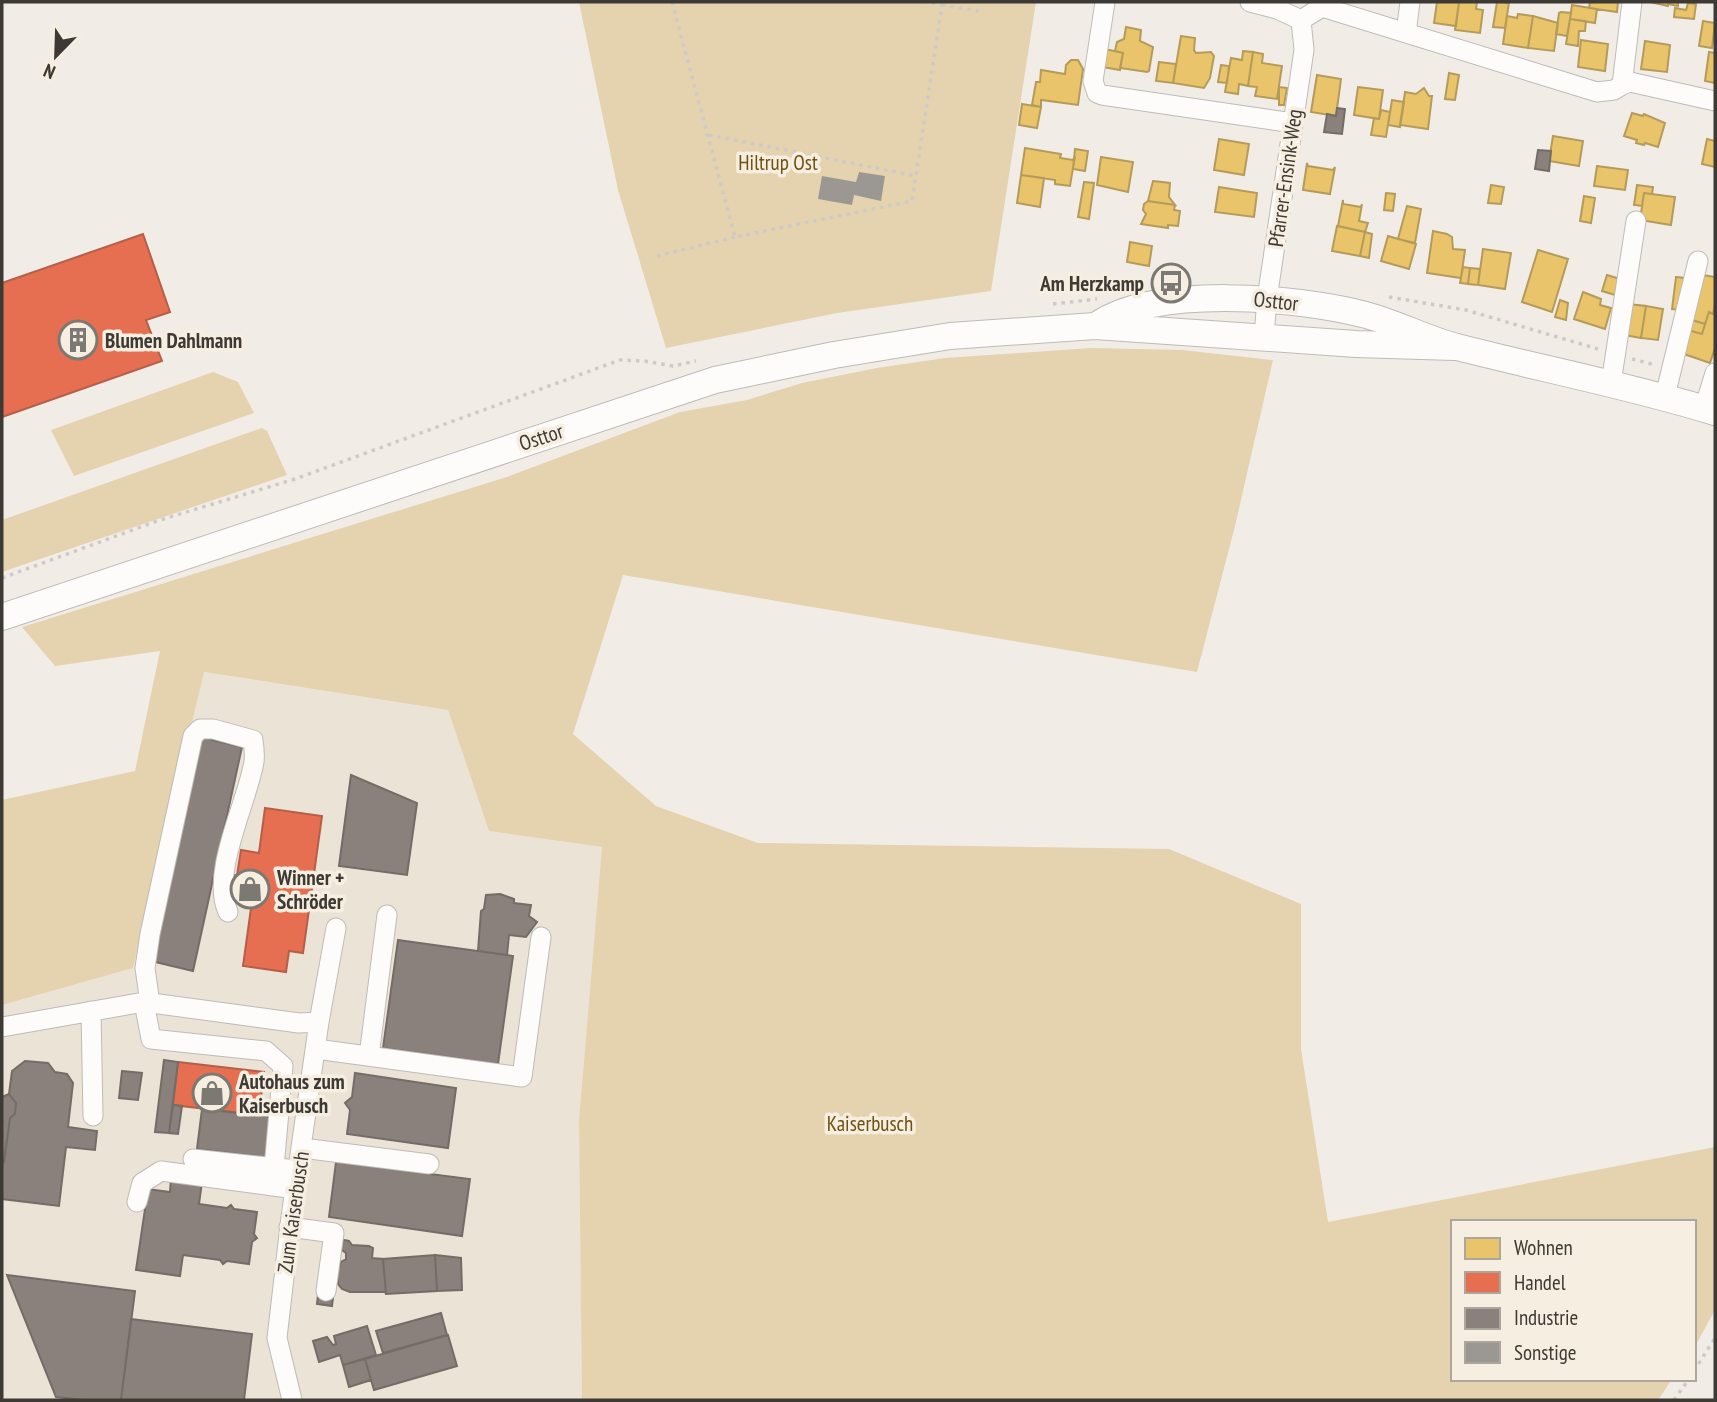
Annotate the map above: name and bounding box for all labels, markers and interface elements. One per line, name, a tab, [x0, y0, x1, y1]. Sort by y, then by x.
north arrow	[21, 21, 91, 91]
text: N	[40, 59, 59, 85]
street label: Pfarrer-Ensink-Weg	[1262, 107, 1308, 249]
park label: Hiltrup Ost	[738, 149, 818, 176]
bus stop icon: Am Herzkamp	[1150, 262, 1192, 304]
place label: Am Herzkamp	[1039, 270, 1144, 297]
street label: Osttor	[1252, 285, 1300, 317]
building icon: Blumen Dahlmann	[57, 319, 99, 361]
place label: Blumen Dahlmann	[105, 327, 242, 354]
street label: Osttor	[516, 417, 567, 457]
place label: Winner + Schröder	[276, 864, 344, 915]
shop icon: Winner + Schröder	[229, 868, 271, 910]
place label: Autohaus zum Kaiserbusch	[238, 1068, 345, 1119]
shop icon: Autohaus zum Kaiserbusch	[191, 1072, 233, 1114]
park label: Kaiserbusch	[827, 1110, 913, 1137]
street label: Zum Kaiserbusch	[271, 1149, 315, 1275]
legend	[1451, 1220, 1696, 1381]
text: Wohnen	[1514, 1234, 1573, 1261]
text: Handel	[1514, 1269, 1566, 1296]
text: Industrie	[1514, 1304, 1578, 1331]
text: Sonstige	[1514, 1339, 1576, 1366]

